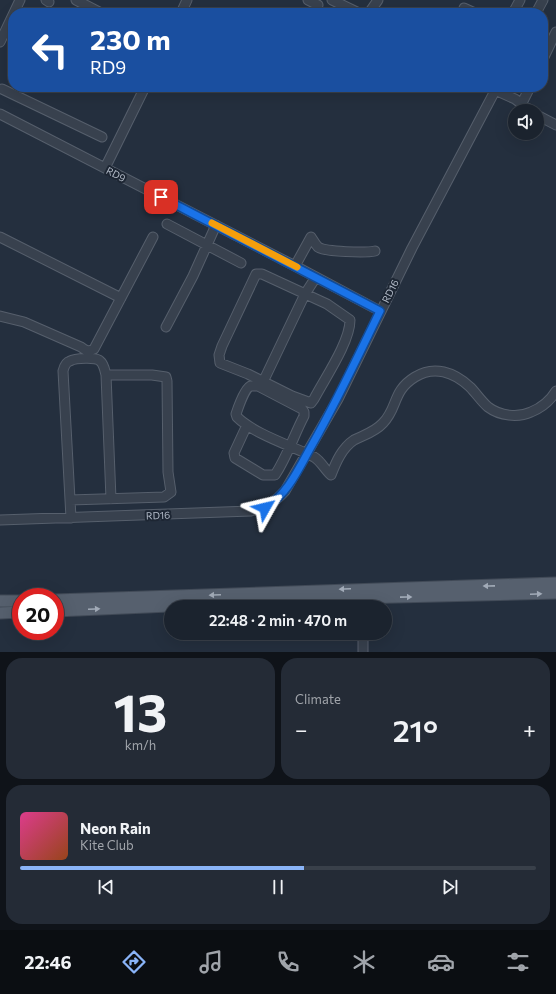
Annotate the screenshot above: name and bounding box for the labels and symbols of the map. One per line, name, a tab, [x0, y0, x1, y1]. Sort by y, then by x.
street label: RD9	[104, 164, 128, 184]
pin	[144, 180, 178, 214]
street label: RD16	[379, 277, 401, 305]
position arrow	[244, 487, 286, 529]
street label: RD16	[146, 509, 170, 521]
one-way arrow	[482, 583, 495, 589]
one-way arrow	[339, 586, 351, 593]
speed limit sign: 20	[12, 588, 64, 640]
one-way arrow	[209, 591, 221, 598]
one-way arrow	[530, 591, 543, 597]
one-way arrow	[400, 594, 413, 600]
one-way arrow	[88, 606, 101, 612]

